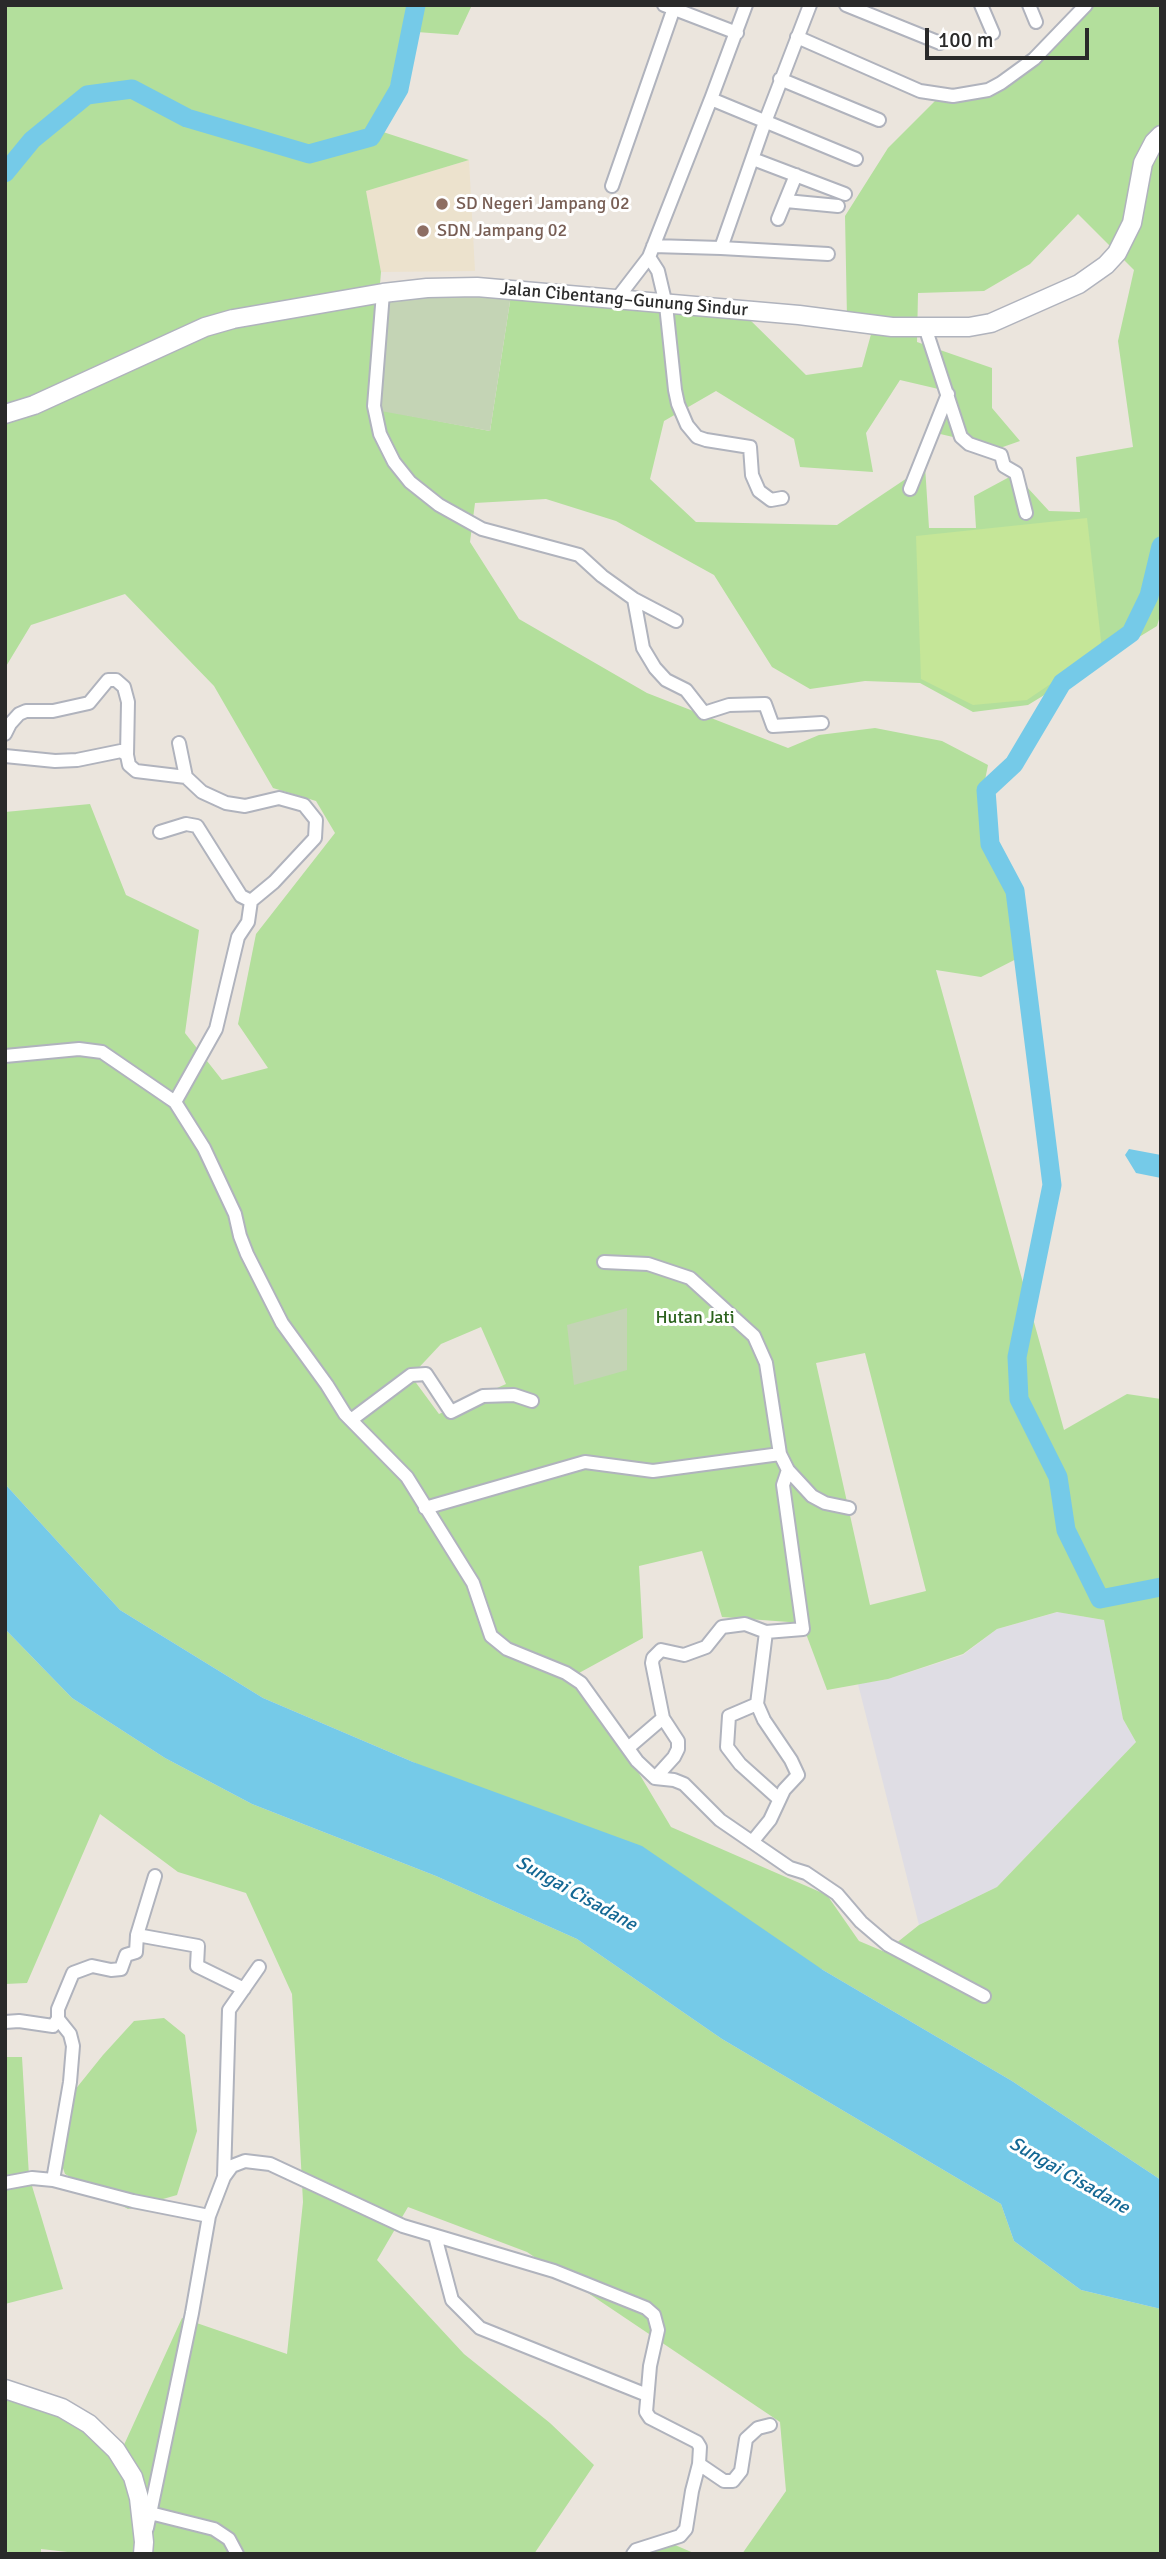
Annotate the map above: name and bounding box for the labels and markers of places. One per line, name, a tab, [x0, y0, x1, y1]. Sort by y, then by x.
place label: SD Negeri Jampang 02	[456, 193, 630, 215]
marker: SD Negeri Jampang 02	[434, 196, 450, 212]
place label: SDN Jampang 02	[437, 220, 567, 242]
marker: SDN Jampang 02	[415, 223, 431, 239]

